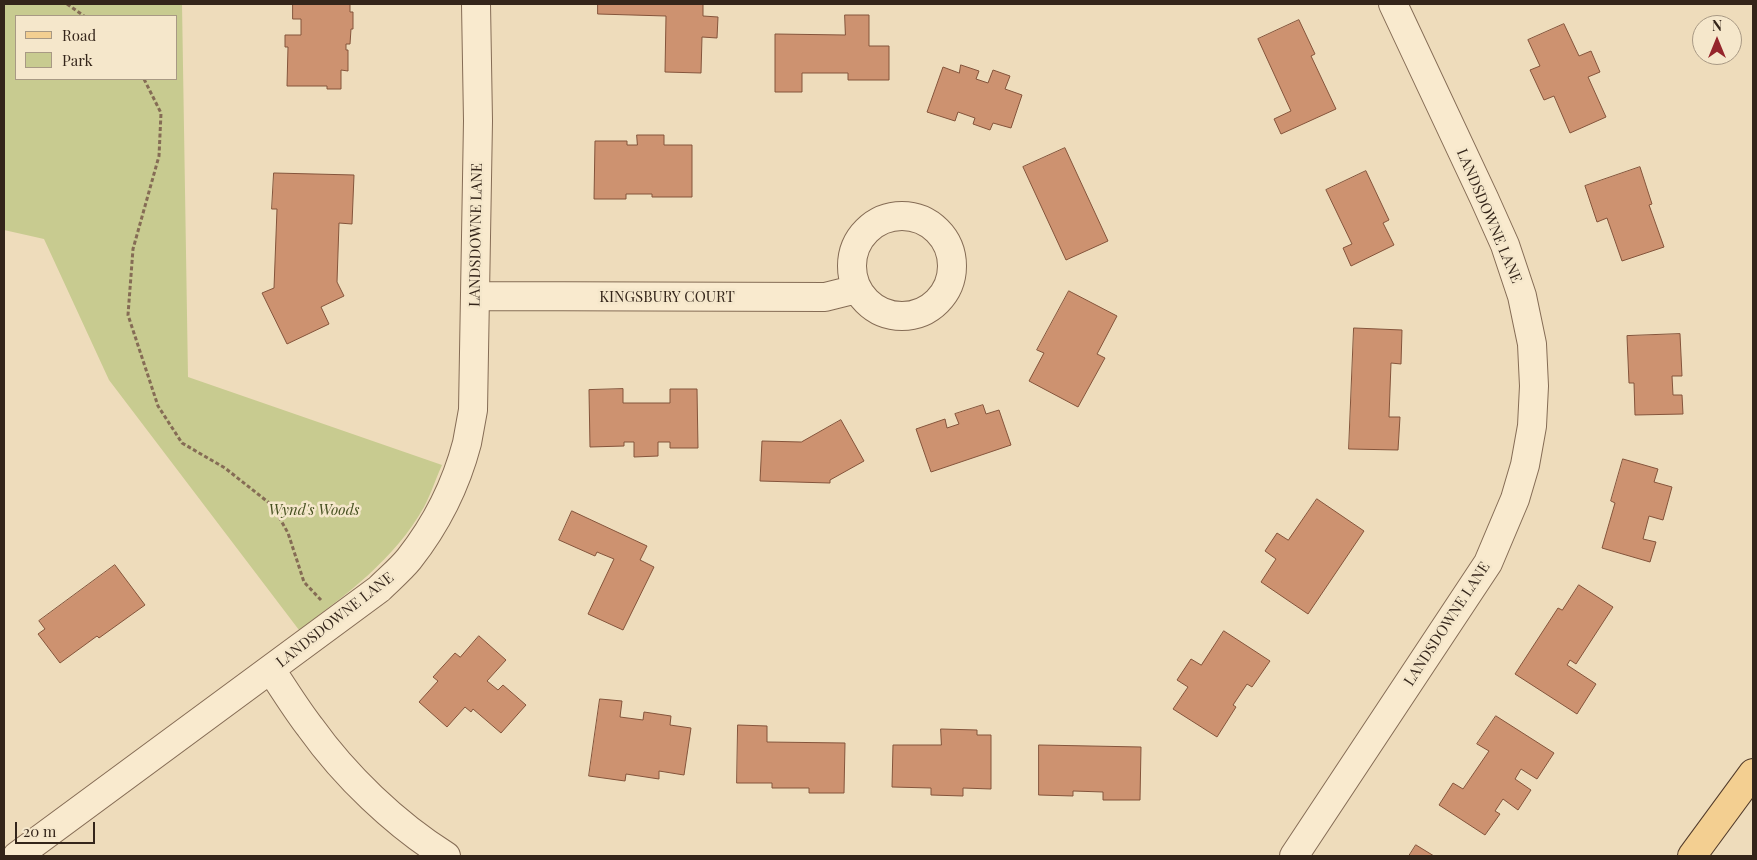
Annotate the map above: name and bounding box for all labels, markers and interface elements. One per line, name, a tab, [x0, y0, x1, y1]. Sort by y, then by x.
legend	[15, 15, 178, 80]
north arrow	[1692, 15, 1742, 65]
text: N	[1712, 16, 1722, 35]
text: Road	[62, 25, 96, 45]
text: Park	[62, 50, 93, 70]
street label: LANDSDOWNE LANE	[1453, 146, 1525, 286]
street label: LANDSDOWNE LANE	[466, 163, 486, 307]
street label: KINGSBURY COURT	[599, 288, 735, 306]
park label: Wynd's Woods	[269, 501, 359, 519]
street label: LANDSDOWNE LANE	[1400, 559, 1494, 689]
street label: LANDSDOWNE LANE	[273, 569, 397, 671]
scale bar	[18, 812, 98, 844]
text: 20 m	[23, 821, 56, 841]

